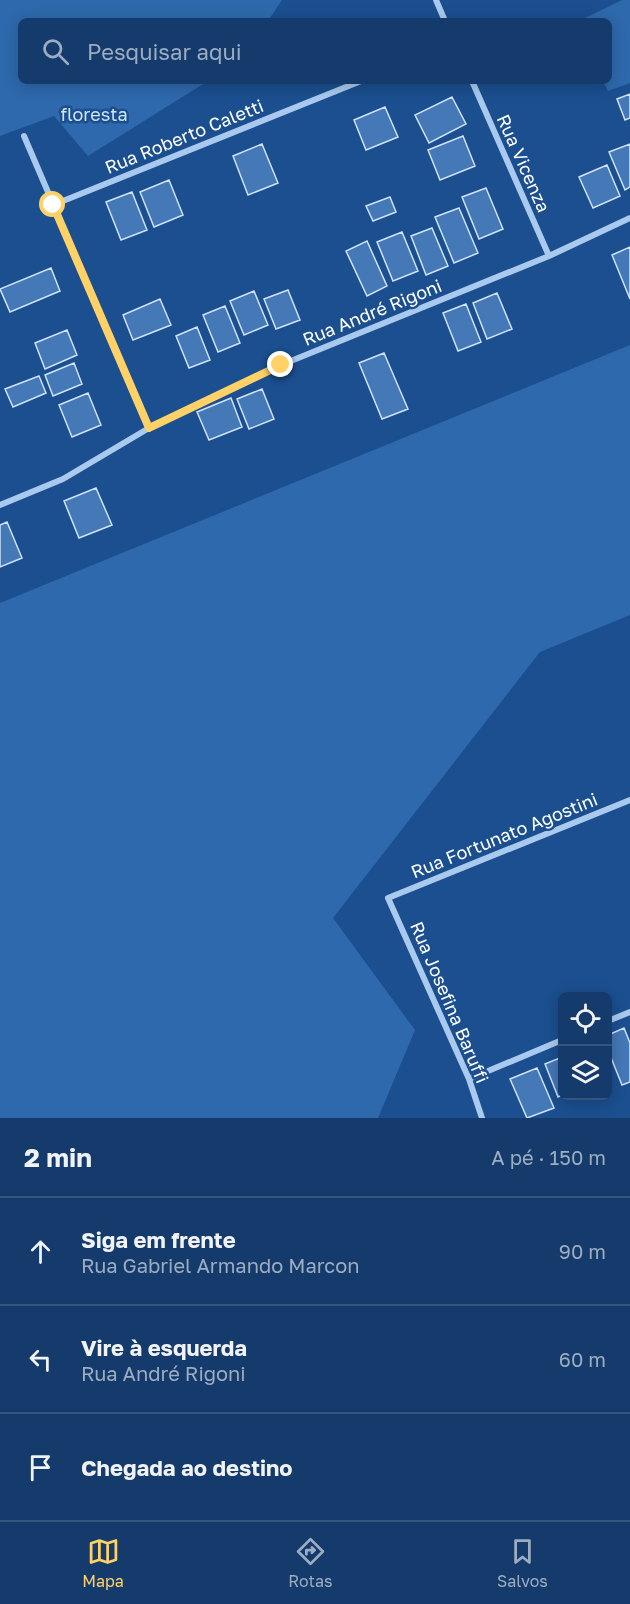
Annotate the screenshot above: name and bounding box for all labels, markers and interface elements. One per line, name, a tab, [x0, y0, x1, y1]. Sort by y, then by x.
search box	[18, 18, 612, 84]
icon: search	[39, 35, 72, 68]
text: Pesquisar aqui	[87, 38, 242, 65]
street label: Rua Roberto Caletti	[101, 94, 267, 178]
park label: floresta	[60, 103, 128, 125]
street label: Rua Vicenza	[493, 111, 555, 215]
route start	[39, 191, 65, 217]
street label: Rua André Rigoni	[299, 274, 445, 350]
route end	[267, 351, 293, 377]
street label: Rua Fortunato Agostini	[408, 788, 600, 882]
street label: Rua Josefina Baruffi	[406, 918, 494, 1086]
map controls	[558, 992, 612, 1100]
button: locate	[558, 992, 612, 1046]
button: layers	[558, 1046, 612, 1100]
text: 2 min	[24, 1142, 92, 1173]
text: A pé · 150 m	[491, 1145, 606, 1169]
text: Siga em frente	[81, 1226, 236, 1253]
icon: ahead	[24, 1235, 57, 1268]
text: 90 m	[559, 1239, 606, 1263]
text: Rua Gabriel Armando Marcon	[81, 1253, 360, 1277]
text: Vire à esquerda	[81, 1334, 247, 1361]
icon: left	[24, 1343, 57, 1376]
text: 60 m	[559, 1347, 606, 1371]
text: Rua André Rigoni	[81, 1361, 246, 1385]
icon: arrive	[24, 1451, 57, 1484]
text: Chegada ao destino	[81, 1454, 293, 1481]
tab: Mapa	[82, 1535, 124, 1591]
tab: Rotas	[288, 1535, 333, 1591]
tab: Salvos	[497, 1535, 548, 1591]

